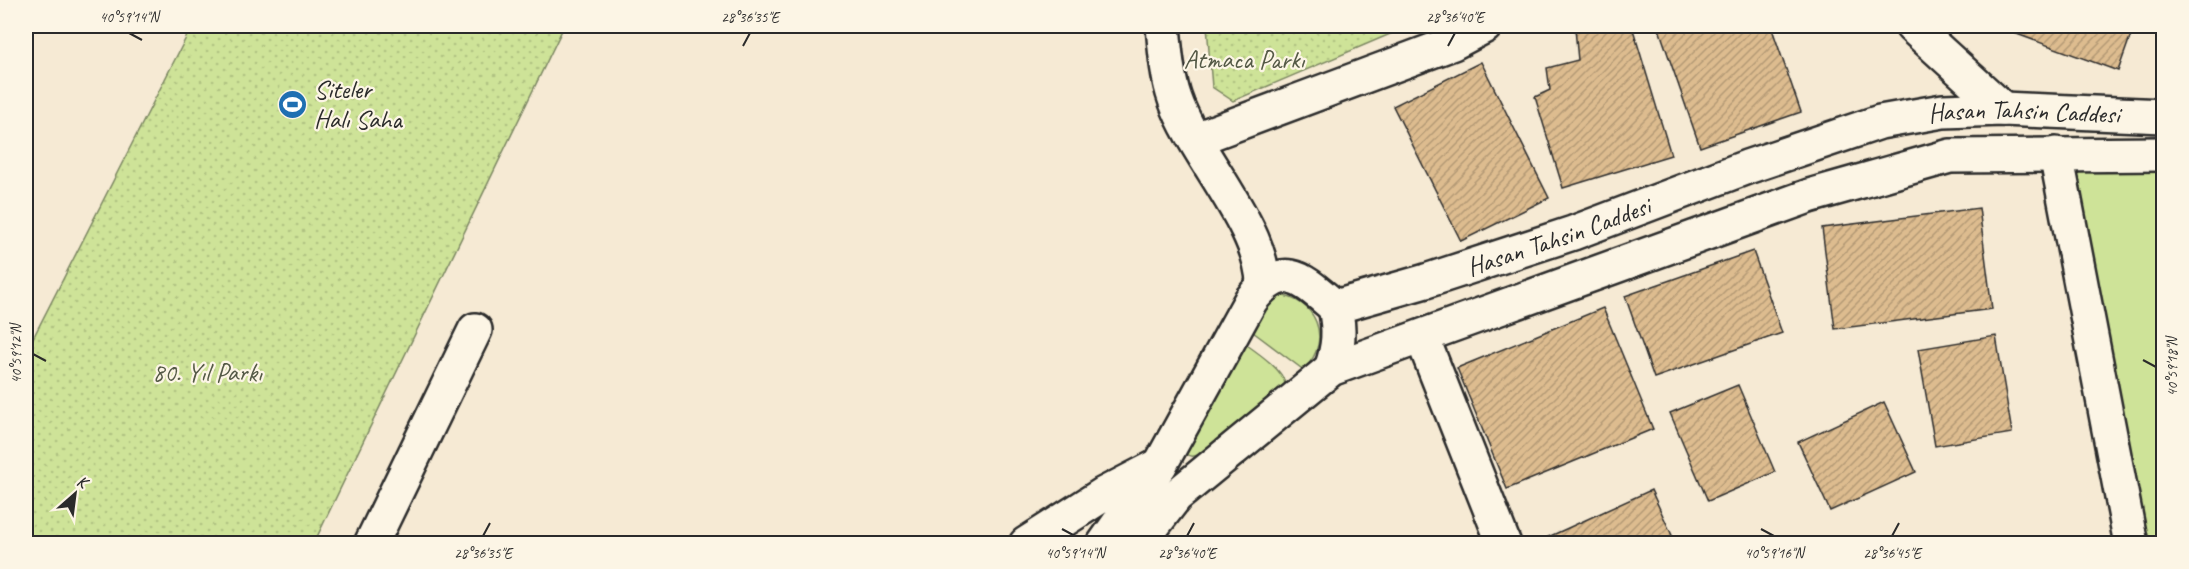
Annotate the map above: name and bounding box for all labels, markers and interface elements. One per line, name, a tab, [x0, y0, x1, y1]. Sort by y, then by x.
text: 40°59'14"N	[99, 8, 162, 27]
text: 28°36'35"E	[721, 8, 781, 27]
text: 28°36'40"E	[1426, 8, 1486, 27]
park label: Atmaca Parkı	[1184, 43, 1306, 76]
place label: Siteler Halı Saha	[314, 73, 403, 136]
sports icon: Siteler Halı Saha	[277, 88, 309, 120]
street label: Hasan Tahsin Caddesi	[1925, 93, 2123, 131]
street label: Hasan Tahsin Caddesi	[1463, 188, 1658, 284]
text: 40°59'12"N	[7, 321, 26, 384]
text: 40°59'18"N	[2163, 334, 2182, 397]
park label: 80. Yıl Parkı	[152, 356, 263, 389]
north arrow	[45, 464, 105, 524]
text: K	[73, 471, 93, 494]
text: 28°36'35"E	[454, 544, 514, 563]
text: 40°59'14"N	[1045, 544, 1108, 563]
text: 28°36'40"E	[1158, 544, 1218, 563]
text: 40°59'16"N	[1744, 544, 1807, 563]
text: 28°36'45"E	[1863, 544, 1923, 563]

